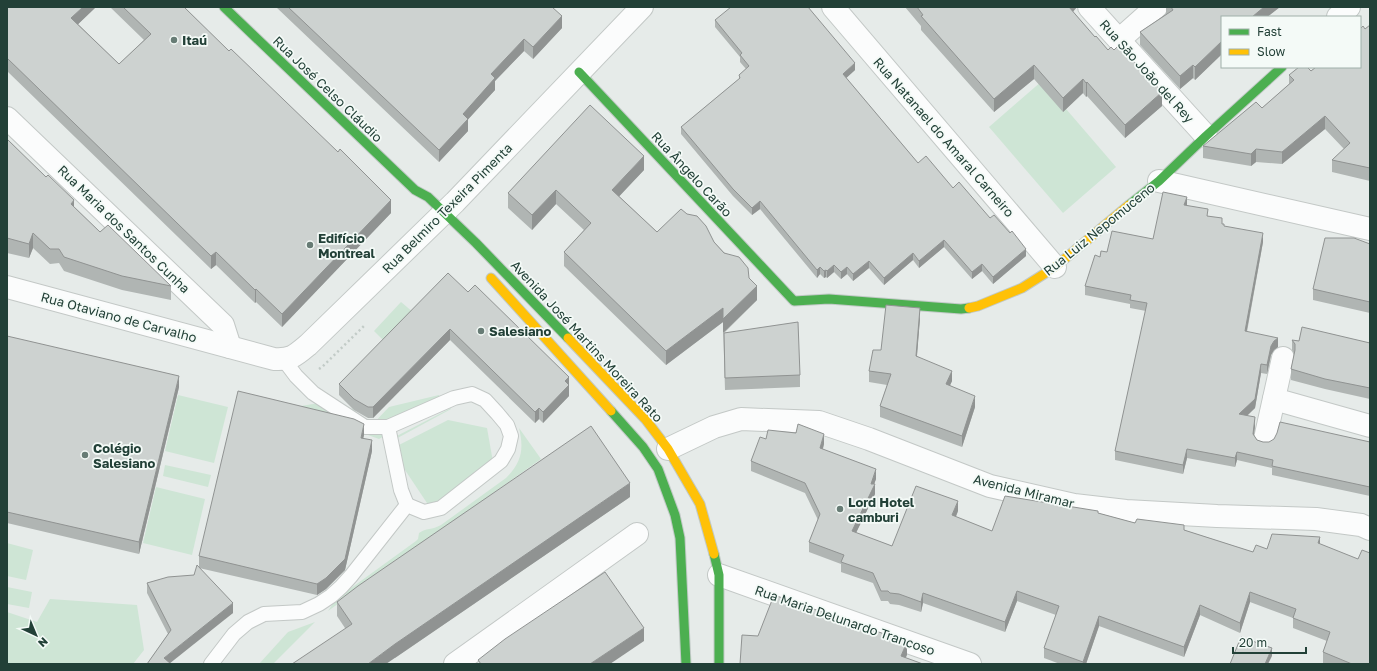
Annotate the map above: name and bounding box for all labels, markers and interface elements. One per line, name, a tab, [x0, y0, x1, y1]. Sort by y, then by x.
street label: Rua São João del Rey	[1096, 16, 1198, 126]
legend	[1221, 16, 1361, 68]
text: Fast	[1257, 24, 1282, 39]
place label: Itaú	[182, 32, 207, 48]
street label: Rua José Celso Cláudio	[270, 33, 386, 145]
marker: Itaú	[169, 35, 179, 45]
text: Slow	[1257, 44, 1285, 59]
street label: Rua Natanael do Amaral Carneiro	[870, 54, 1018, 220]
street label: Rua Ângelo Carão	[648, 128, 736, 220]
street label: Rua Belmiro Texeira Pimenta	[379, 140, 515, 276]
street label: Rua Maria dos Santos Cunha	[55, 162, 193, 296]
street label: Rua Luiz Nepomuceno	[1040, 179, 1158, 279]
place label: Edifício Montreal	[318, 230, 376, 261]
marker: Edifício Montreal	[305, 240, 315, 250]
street label: Avenida José Martins Moreira Rato	[508, 257, 666, 425]
street label: Rua Otaviano de Carvalho	[39, 288, 199, 346]
place label: Salesiano	[489, 323, 551, 339]
marker: Salesiano	[476, 326, 486, 336]
place label: Colégio Salesiano	[93, 440, 155, 471]
marker: Colégio Salesiano	[80, 450, 90, 460]
street label: Avenida Miramar	[972, 471, 1076, 511]
place label: Lord Hotel camburi	[848, 494, 915, 525]
marker: Lord Hotel camburi	[835, 504, 845, 514]
street label: Rua Maria Delunardo Trancoso	[753, 582, 937, 658]
north arrow	[16, 615, 56, 655]
scale bar	[1233, 629, 1306, 655]
text: N	[36, 635, 51, 650]
text: 20 m	[1239, 635, 1267, 650]

